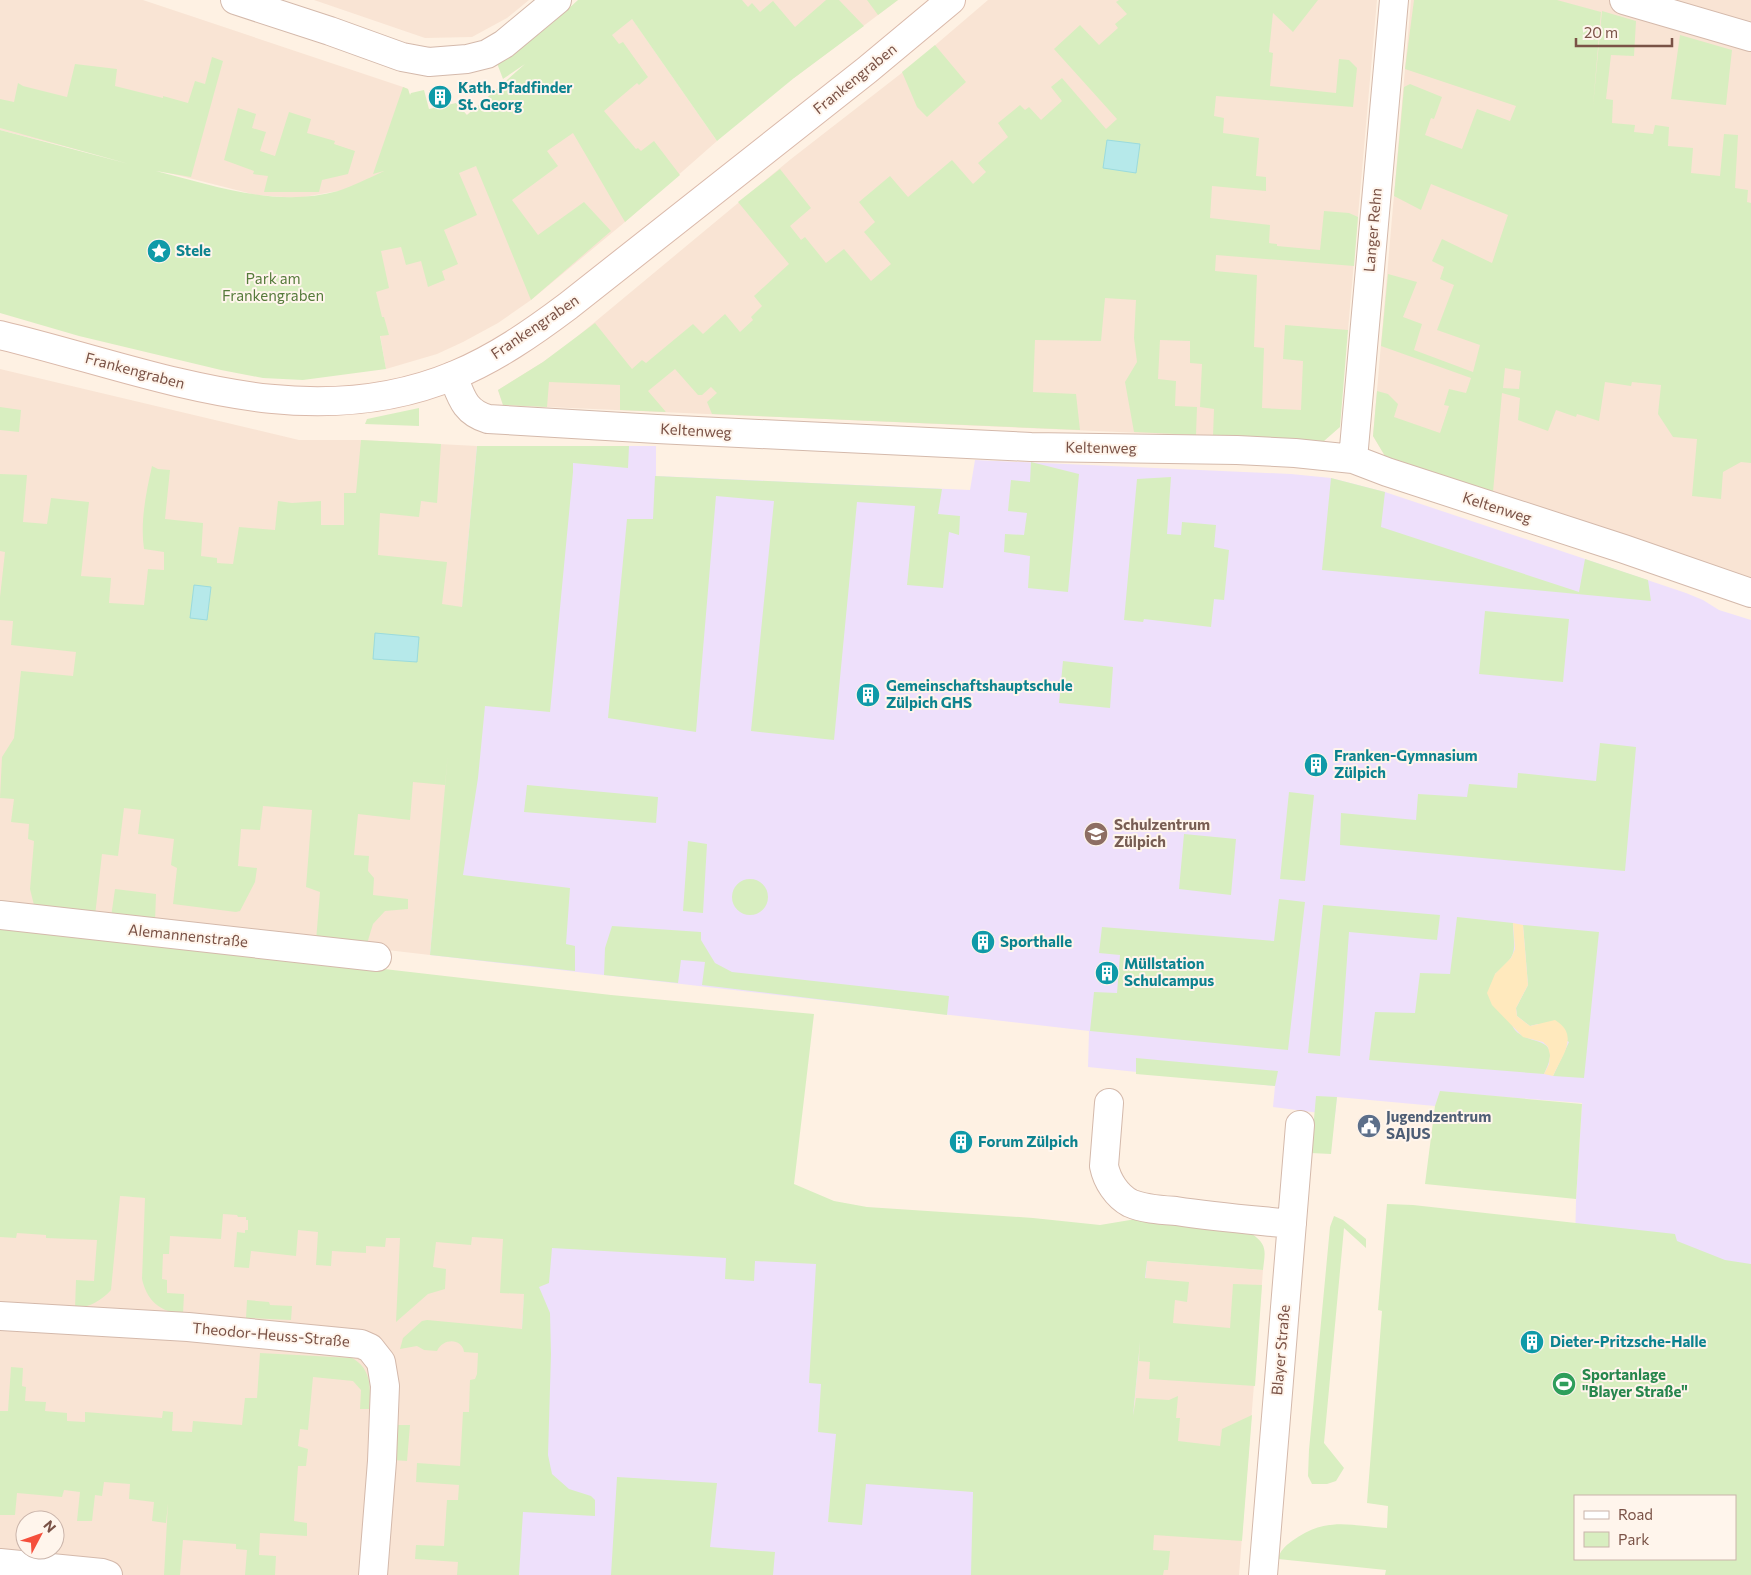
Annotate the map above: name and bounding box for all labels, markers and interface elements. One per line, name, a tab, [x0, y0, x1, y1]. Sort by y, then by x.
scale bar	[1576, 15, 1672, 47]
text: 20 m	[1584, 23, 1618, 41]
street label: Frankengraben	[809, 39, 900, 117]
place label: Kath. Pfadfinder St. Georg	[458, 78, 573, 113]
building icon: Kath. Pfadfinder St. Georg	[427, 84, 453, 110]
street label: Langer Rehn	[1359, 187, 1385, 273]
place icon: Stele	[146, 238, 172, 264]
place label: Stele	[176, 241, 211, 259]
park label: Park am Frankengraben	[222, 269, 324, 304]
street label: Frankengraben	[487, 290, 582, 362]
street label: Frankengraben	[84, 348, 187, 392]
street label: Keltenweg	[660, 419, 732, 441]
street label: Keltenweg	[1065, 437, 1137, 457]
street label: Keltenweg	[1461, 487, 1534, 527]
place label: Gemeinschaftshauptschule Zülpich GHS	[886, 676, 1073, 711]
building icon: Gemeinschaftshauptschule Zülpich GHS	[855, 682, 881, 708]
place label: Franken-Gymnasium Zülpich	[1334, 746, 1478, 781]
building icon: Franken-Gymnasium Zülpich	[1303, 752, 1329, 778]
place label: Schulzentrum Zülpich	[1114, 815, 1210, 850]
school or university icon: Schulzentrum Zülpich	[1083, 821, 1109, 847]
street label: Alemannenstraße	[127, 920, 249, 950]
building icon: Sporthalle	[970, 929, 996, 955]
place label: Sporthalle	[1000, 932, 1072, 950]
place label: Müllstation Schulcampus	[1124, 954, 1214, 989]
building icon: Müllstation Schulcampus	[1094, 960, 1120, 986]
place label: Jugendzentrum SAJUS	[1386, 1107, 1491, 1142]
public building icon: Jugendzentrum SAJUS	[1356, 1113, 1382, 1139]
building icon: Forum Zülpich	[948, 1129, 974, 1155]
place label: Forum Zülpich	[978, 1132, 1078, 1150]
street label: Blayer Straße	[1267, 1304, 1293, 1396]
street label: Theodor-Heuss-Straße	[192, 1318, 351, 1350]
building icon: Dieter-Pritzsche-Halle	[1519, 1329, 1545, 1355]
place label: Dieter-Pritzsche-Halle	[1550, 1332, 1706, 1350]
place label: Sportanlage "Blayer Straße"	[1582, 1365, 1688, 1400]
sports icon: Sportanlage "Blayer Straße"	[1551, 1371, 1577, 1397]
legend	[1574, 1495, 1736, 1560]
text: Road	[1618, 1505, 1653, 1523]
north arrow	[15, 1510, 65, 1560]
text: N	[40, 1517, 60, 1536]
text: Park	[1618, 1530, 1649, 1548]

